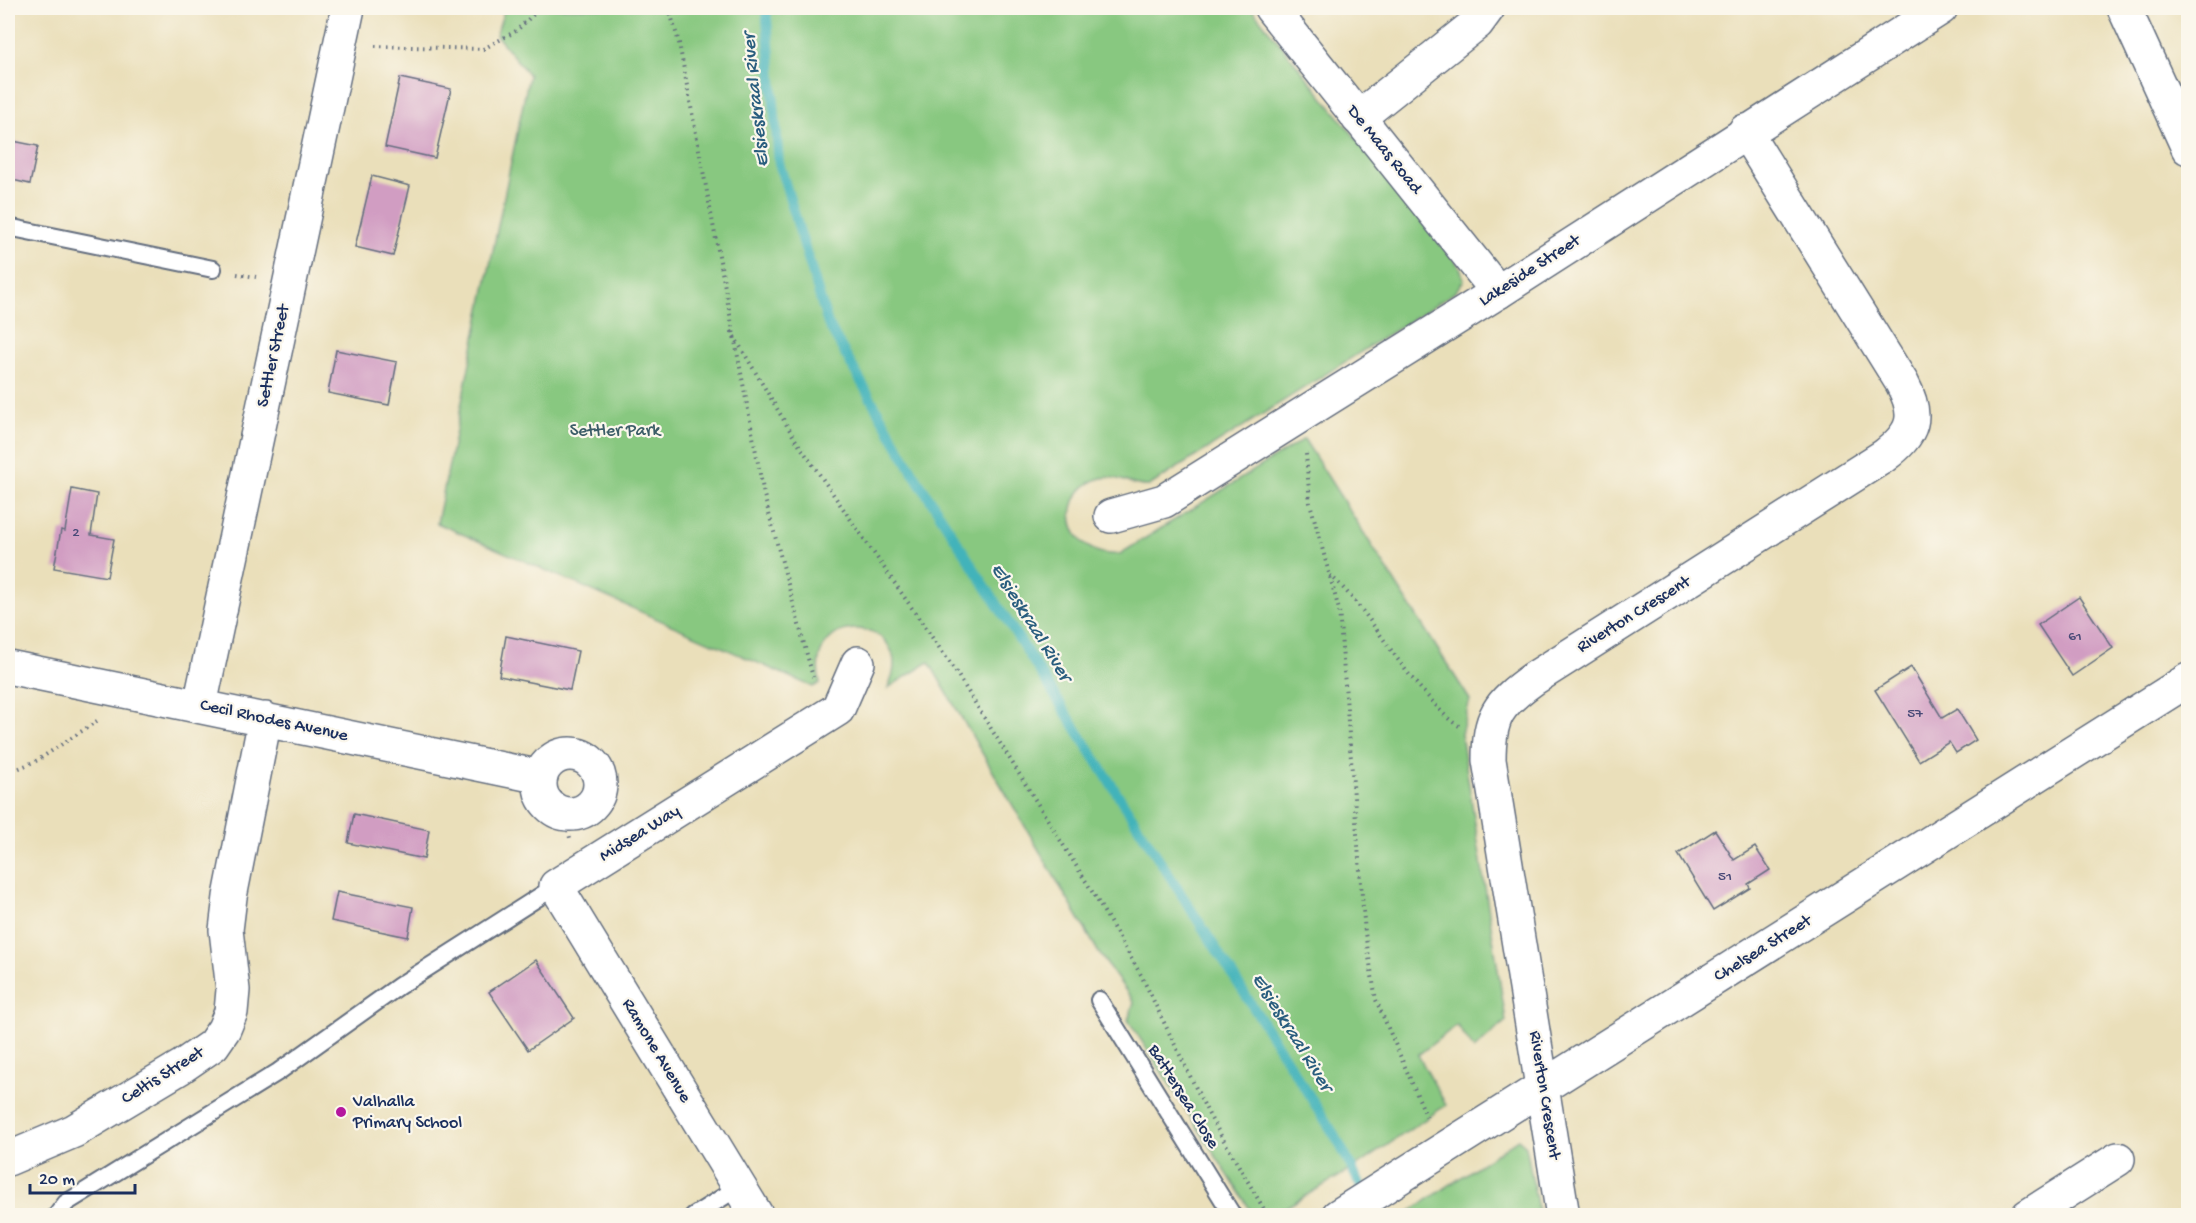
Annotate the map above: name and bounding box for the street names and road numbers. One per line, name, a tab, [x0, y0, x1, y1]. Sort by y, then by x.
street label: De Maas Road	[1341, 101, 1427, 200]
street label: Lakeside Street	[1475, 230, 1586, 312]
street label: Settler Street	[253, 301, 295, 409]
street label: Riverton Crescent	[1573, 571, 1696, 658]
street label: Cecil Rhodes Avenue	[198, 695, 351, 747]
street label: Midsea Way	[596, 801, 684, 867]
street label: Chelsea Street	[1710, 910, 1817, 987]
street label: Ramone Avenue	[617, 995, 696, 1107]
street label: Riverton Crescent	[1523, 1029, 1565, 1162]
street label: Battersea Close	[1142, 1040, 1224, 1153]
street label: Celtis Street	[118, 1042, 209, 1110]

